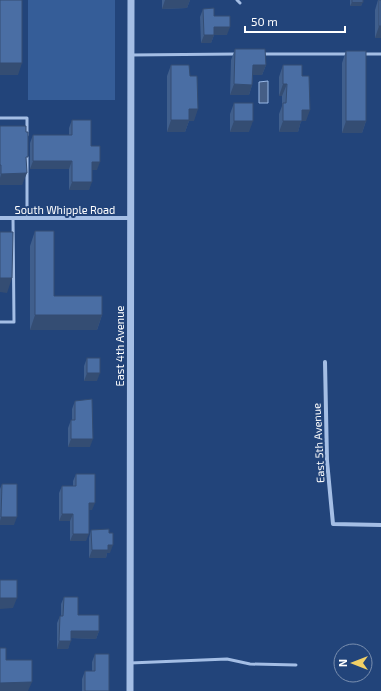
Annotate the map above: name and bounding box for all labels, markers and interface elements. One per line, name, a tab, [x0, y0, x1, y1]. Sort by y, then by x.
scale bar	[245, 8, 345, 34]
text: 50 m	[251, 14, 278, 28]
street label: South Whipple Road	[15, 203, 115, 216]
street label: East 4th Avenue	[113, 305, 126, 386]
street label: East 5th Avenue	[309, 403, 327, 483]
north arrow	[333, 643, 373, 683]
text: N	[336, 659, 349, 667]

